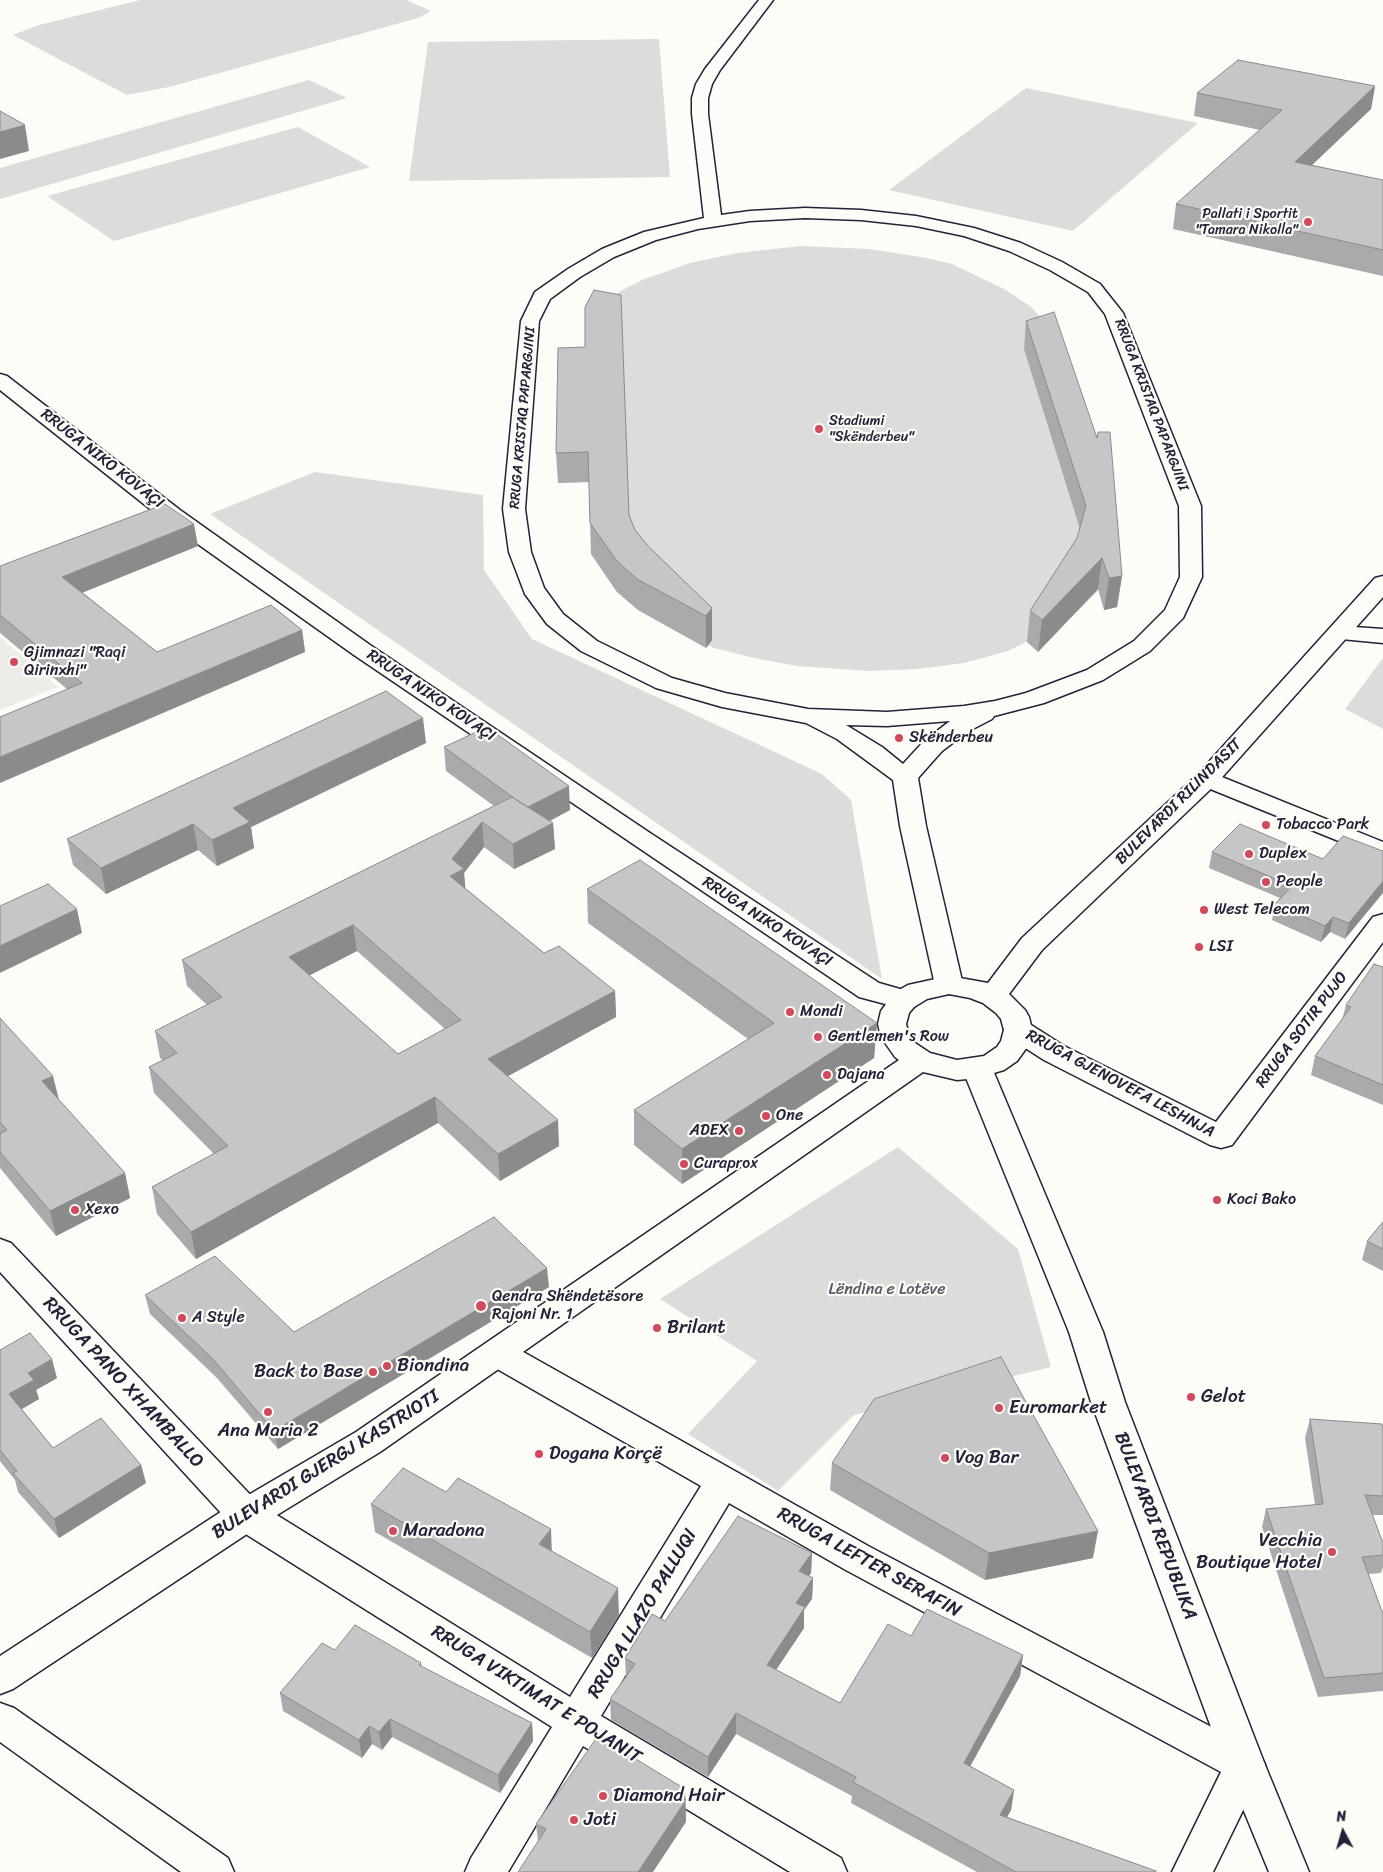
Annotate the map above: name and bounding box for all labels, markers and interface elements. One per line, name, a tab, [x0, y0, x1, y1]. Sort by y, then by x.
place label: Pallati i Sportit "Tamara Nikolla"	[1196, 206, 1298, 238]
marker: Pallati i Sportit "Tamara Nikolla"	[1302, 216, 1314, 228]
street label: RRUGA KRISTAQ PAPARGJINI	[1110, 317, 1192, 493]
street label: RRUGA KRISTAQ PAPARGJINI	[507, 326, 539, 510]
street label: RRUGA NIKO KOVAÇI	[37, 405, 167, 513]
place label: Stadiumi "Skënderbeu"	[829, 413, 914, 446]
marker: Stadiumi "Skënderbeu"	[813, 423, 825, 435]
place label: Gjimnazi "Raqi Qirinxhi"	[24, 643, 125, 681]
street label: RRUGA NIKO KOVAÇI	[363, 646, 499, 746]
marker: Gjimnazi "Raqi Qirinxhi"	[8, 656, 20, 668]
place label: Skënderbeu	[909, 728, 993, 748]
marker: Skënderbeu	[893, 732, 905, 744]
street label: BULEVARDI RILINDASIT	[1112, 735, 1246, 869]
place label: Tobacco Park	[1276, 815, 1369, 835]
marker: Tobacco Park	[1260, 819, 1272, 831]
place label: Duplex	[1259, 844, 1307, 864]
marker: Duplex	[1243, 848, 1255, 860]
place label: People	[1276, 872, 1323, 892]
street label: RRUGA NIKO KOVAÇI	[698, 873, 836, 971]
marker: People	[1260, 876, 1272, 888]
place label: West Telecom	[1214, 900, 1310, 920]
marker: West Telecom	[1198, 904, 1210, 916]
place label: LSI	[1209, 937, 1233, 957]
marker: LSI	[1193, 941, 1205, 953]
street label: RRUGA SOTIR PUJO	[1252, 968, 1352, 1092]
place label: Mondi	[800, 1002, 843, 1022]
marker: Mondi	[784, 1006, 796, 1018]
street label: RRUGA GJENOVEFA LESHNJA	[1022, 1026, 1218, 1142]
place label: Gentlemen's Row	[828, 1027, 949, 1047]
marker: Gentlemen's Row	[812, 1031, 824, 1043]
place label: Dajana	[837, 1065, 884, 1085]
marker: Dajana	[821, 1069, 833, 1081]
place label: One	[776, 1106, 803, 1126]
marker: One	[760, 1110, 772, 1122]
place label: ADEX	[689, 1121, 729, 1141]
marker: ADEX	[733, 1125, 745, 1137]
place label: Curaprox	[694, 1154, 758, 1174]
marker: Curaprox	[678, 1158, 690, 1170]
place label: Koci Bako	[1227, 1190, 1296, 1210]
marker: Koci Bako	[1211, 1194, 1223, 1206]
place label: Xexo	[85, 1200, 119, 1220]
marker: Xexo	[69, 1204, 81, 1216]
park label: Lëndina e Lotëve	[829, 1280, 945, 1300]
place label: Qendra Shëndetësore Rajoni Nr. 1	[492, 1287, 643, 1325]
street label: RRUGA PANO XHAMBALLO	[38, 1293, 208, 1473]
marker: Qendra Shëndetësore Rajoni Nr. 1	[474, 1299, 488, 1313]
place label: A Style	[192, 1308, 245, 1328]
marker: A Style	[176, 1312, 188, 1324]
place label: Brilant	[667, 1317, 726, 1339]
marker: Brilant	[651, 1322, 663, 1334]
place label: Biondina	[397, 1355, 469, 1377]
marker: Biondina	[381, 1360, 393, 1372]
place label: Back to Base	[254, 1361, 363, 1383]
marker: Back to Base	[367, 1366, 379, 1378]
street label: BULEVARDI GJERGJ KASTRIOTI	[208, 1385, 444, 1545]
place label: Gelot	[1201, 1386, 1246, 1408]
marker: Gelot	[1185, 1391, 1197, 1403]
place label: Euromarket	[1009, 1397, 1107, 1419]
marker: Euromarket	[993, 1402, 1005, 1414]
marker: Ana Maria 2	[262, 1406, 274, 1418]
place label: Ana Maria 2	[218, 1420, 318, 1442]
street label: BULEVARDI REPUBLIKA	[1109, 1429, 1201, 1623]
place label: Dogana Korçë	[549, 1443, 662, 1465]
place label: Vog Bar	[955, 1447, 1018, 1469]
marker: Dogana Korçë	[533, 1448, 545, 1460]
marker: Vog Bar	[939, 1452, 951, 1464]
street label: RRUGA LEFTER SERAFIN	[773, 1503, 965, 1623]
place label: Maradona	[403, 1520, 485, 1542]
marker: Maradona	[387, 1525, 399, 1537]
street label: RRUGA LLAZO PALLUQI	[583, 1525, 703, 1703]
place label: Vecchia Boutique Hotel	[1196, 1530, 1322, 1574]
marker: Vecchia Boutique Hotel	[1326, 1546, 1338, 1558]
street label: RRUGA VIKTIMAT E POJANIT	[427, 1621, 645, 1769]
place label: Diamond Hair	[613, 1785, 724, 1807]
marker: Diamond Hair	[597, 1790, 609, 1802]
text: N	[1335, 1804, 1348, 1830]
north arrow	[1318, 1807, 1368, 1857]
place label: Joti	[584, 1809, 616, 1831]
marker: Joti	[568, 1814, 580, 1826]

